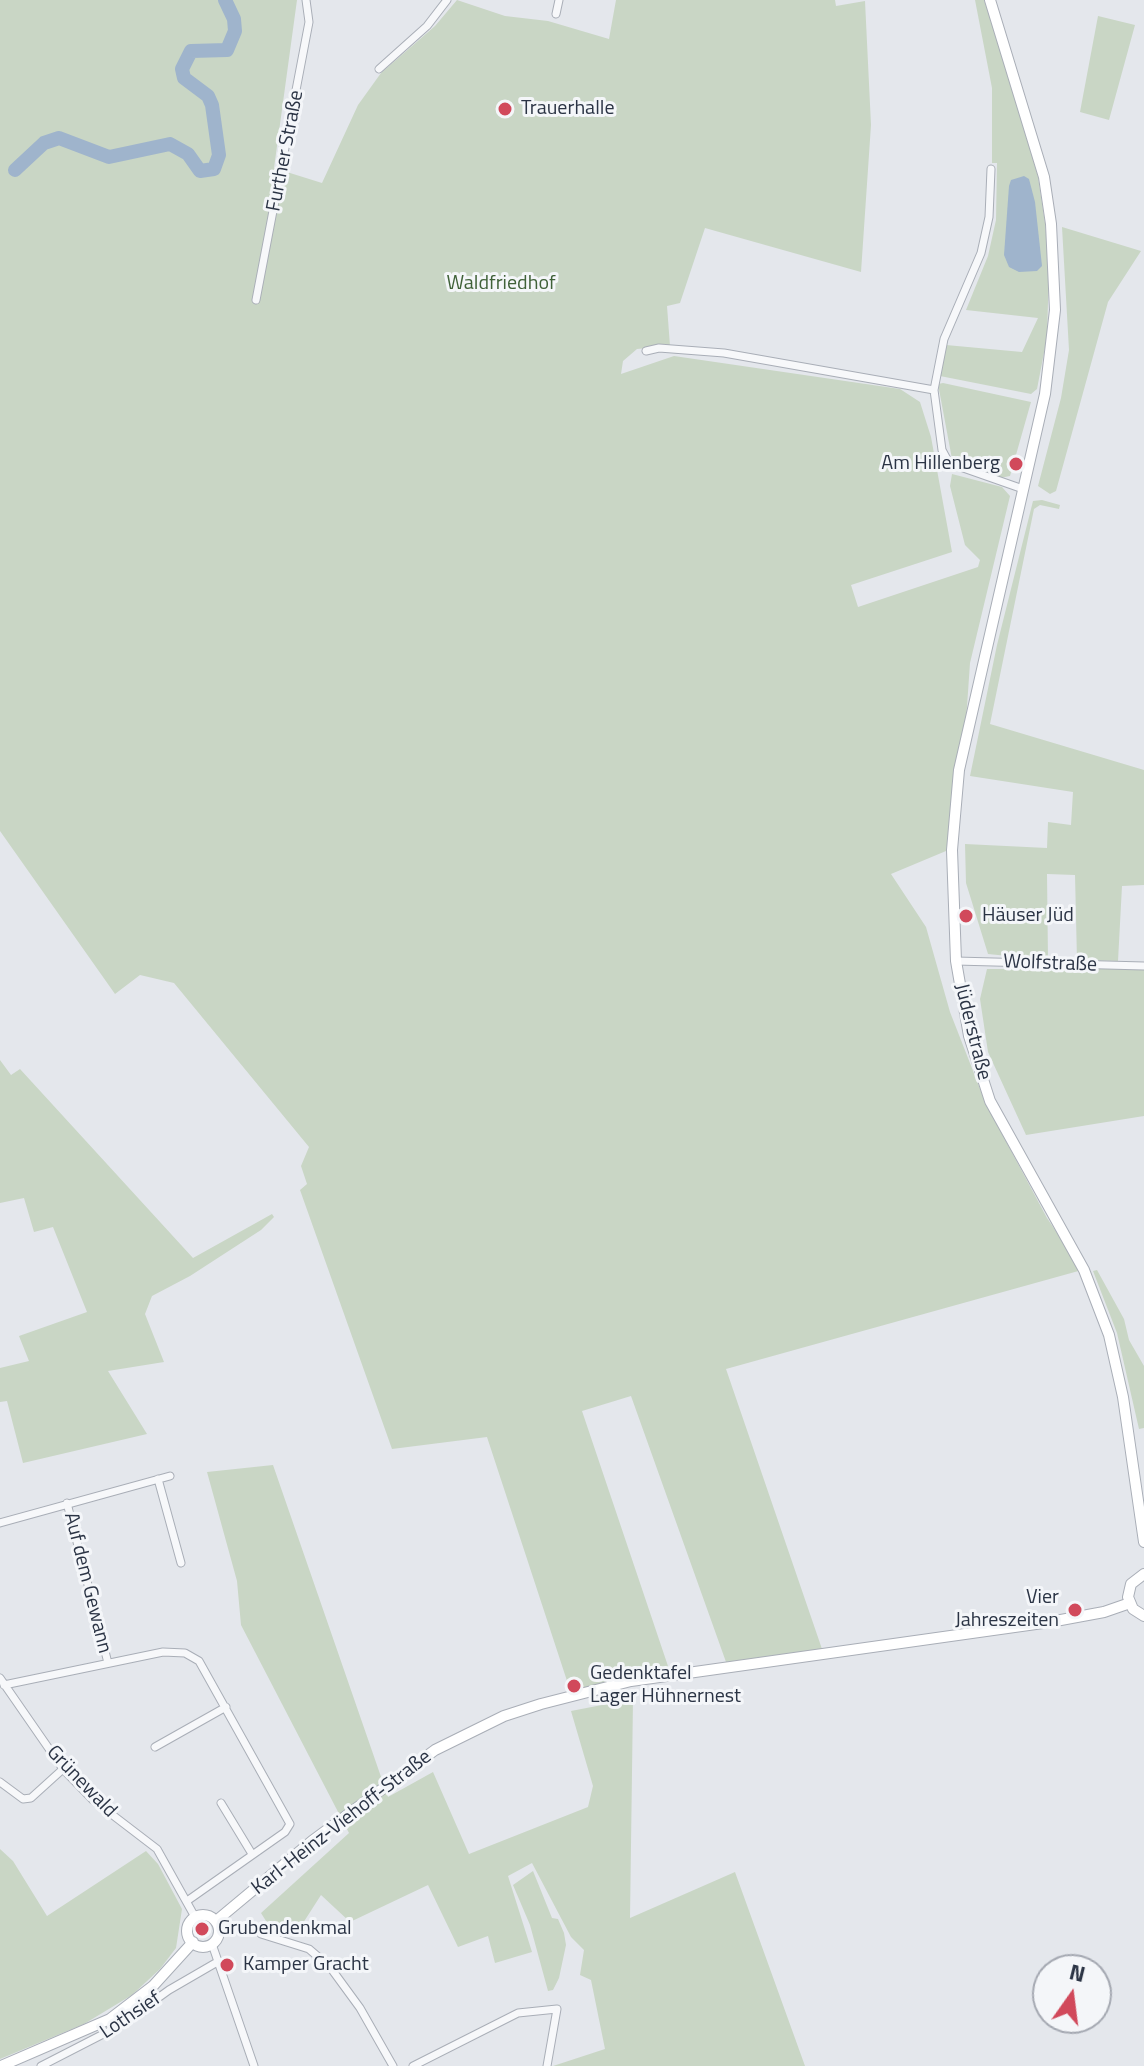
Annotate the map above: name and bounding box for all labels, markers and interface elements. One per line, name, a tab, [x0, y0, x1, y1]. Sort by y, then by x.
street label: Further Straße	[262, 88, 310, 214]
place label: Trauerhalle	[521, 97, 614, 121]
marker: Trauerhalle	[496, 100, 514, 118]
park label: Waldfriedhof	[446, 272, 556, 296]
place label: Am Hillenberg	[881, 452, 1000, 476]
marker: Am Hillenberg	[1007, 455, 1025, 473]
place label: Häuser Jüd	[982, 904, 1074, 928]
marker: Häuser Jüd	[957, 907, 975, 925]
street label: Wolfstraße	[1003, 950, 1097, 978]
street label: Jüderstraße	[948, 981, 996, 1083]
street label: Auf dem Gewann	[58, 1510, 116, 1656]
place label: Vier Jahreszeiten	[955, 1586, 1059, 1633]
marker: Vier Jahreszeiten	[1066, 1601, 1084, 1619]
place label: Gedenktafel Lager Hühnernest	[590, 1662, 741, 1709]
marker: Gedenktafel Lager Hühnernest	[565, 1677, 583, 1695]
street label: Grünewald	[41, 1741, 121, 1823]
street label: Karl-Heinz-Viehoff-Straße	[247, 1745, 437, 1901]
place label: Grubendenkmal	[218, 1917, 352, 1941]
marker: Grubendenkmal	[193, 1920, 211, 1938]
place label: Kamper Gracht	[243, 1953, 369, 1977]
north arrow	[1032, 1954, 1112, 2034]
text: N	[1066, 1954, 1089, 1991]
marker: Kamper Gracht	[218, 1956, 236, 1974]
street label: Lothsief	[96, 1987, 166, 2045]

